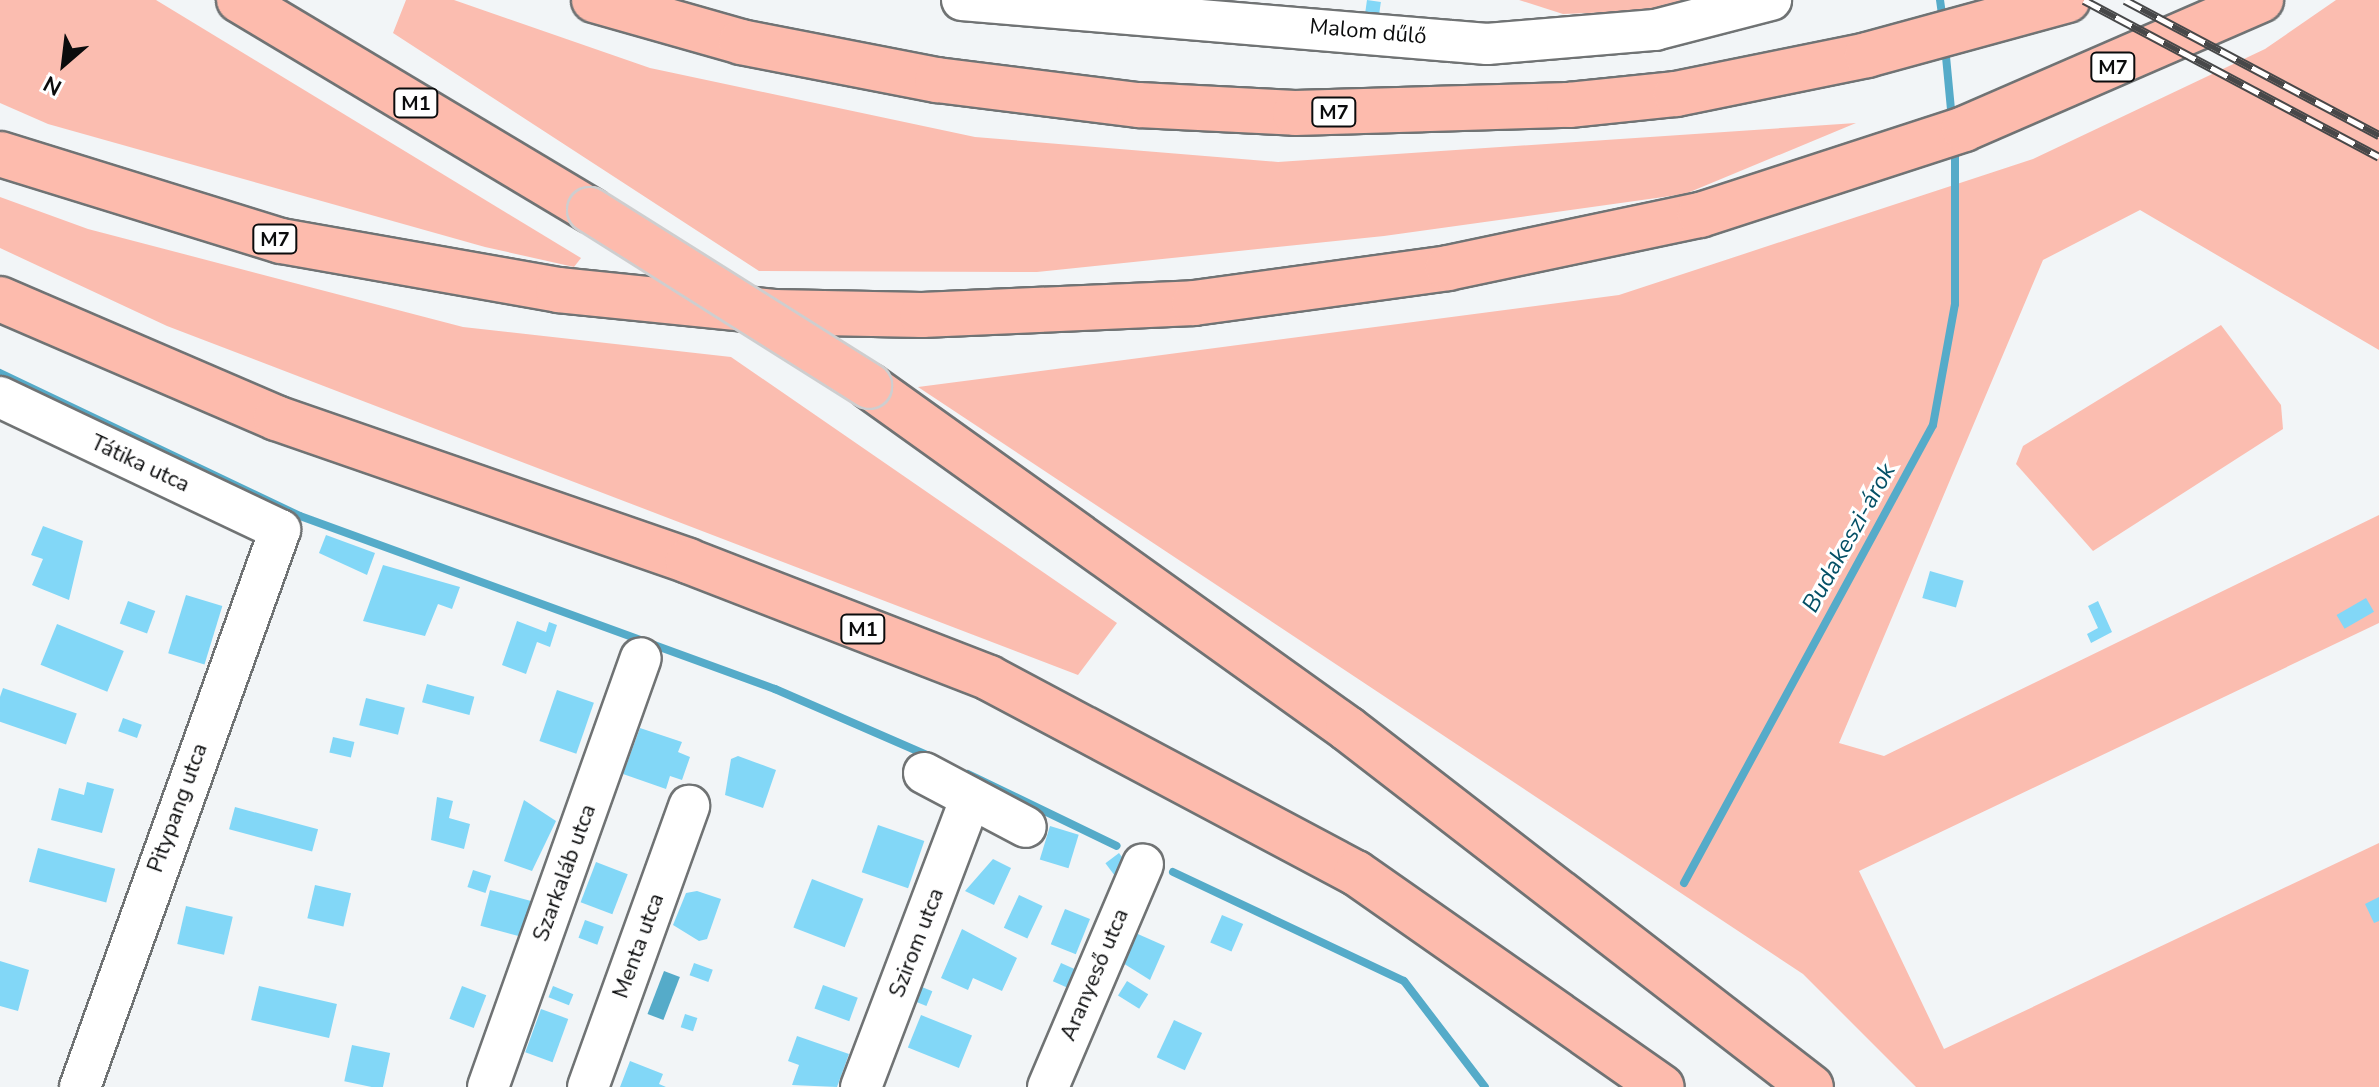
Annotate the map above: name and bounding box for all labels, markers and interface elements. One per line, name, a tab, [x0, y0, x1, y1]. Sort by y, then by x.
street label: Malom dűlő	[1308, 14, 1428, 50]
north arrow	[24, 24, 104, 104]
road number: M7	[2089, 51, 2137, 83]
text: N	[38, 68, 67, 102]
road number: M1	[392, 87, 440, 119]
road number: M7	[1310, 96, 1358, 128]
road number: M7	[251, 223, 299, 255]
street label: Tátika utca	[86, 430, 194, 498]
water label: Budakeszi-árok	[1796, 459, 1902, 617]
road number: M1	[839, 613, 887, 645]
street label: Pitypang utca	[142, 740, 214, 876]
street label: Szarkaláb utca	[528, 801, 602, 945]
street label: Szirom utca	[884, 885, 950, 1001]
street label: Menta utca	[608, 890, 670, 1002]
street label: Aranyeső utca	[1055, 905, 1135, 1045]

